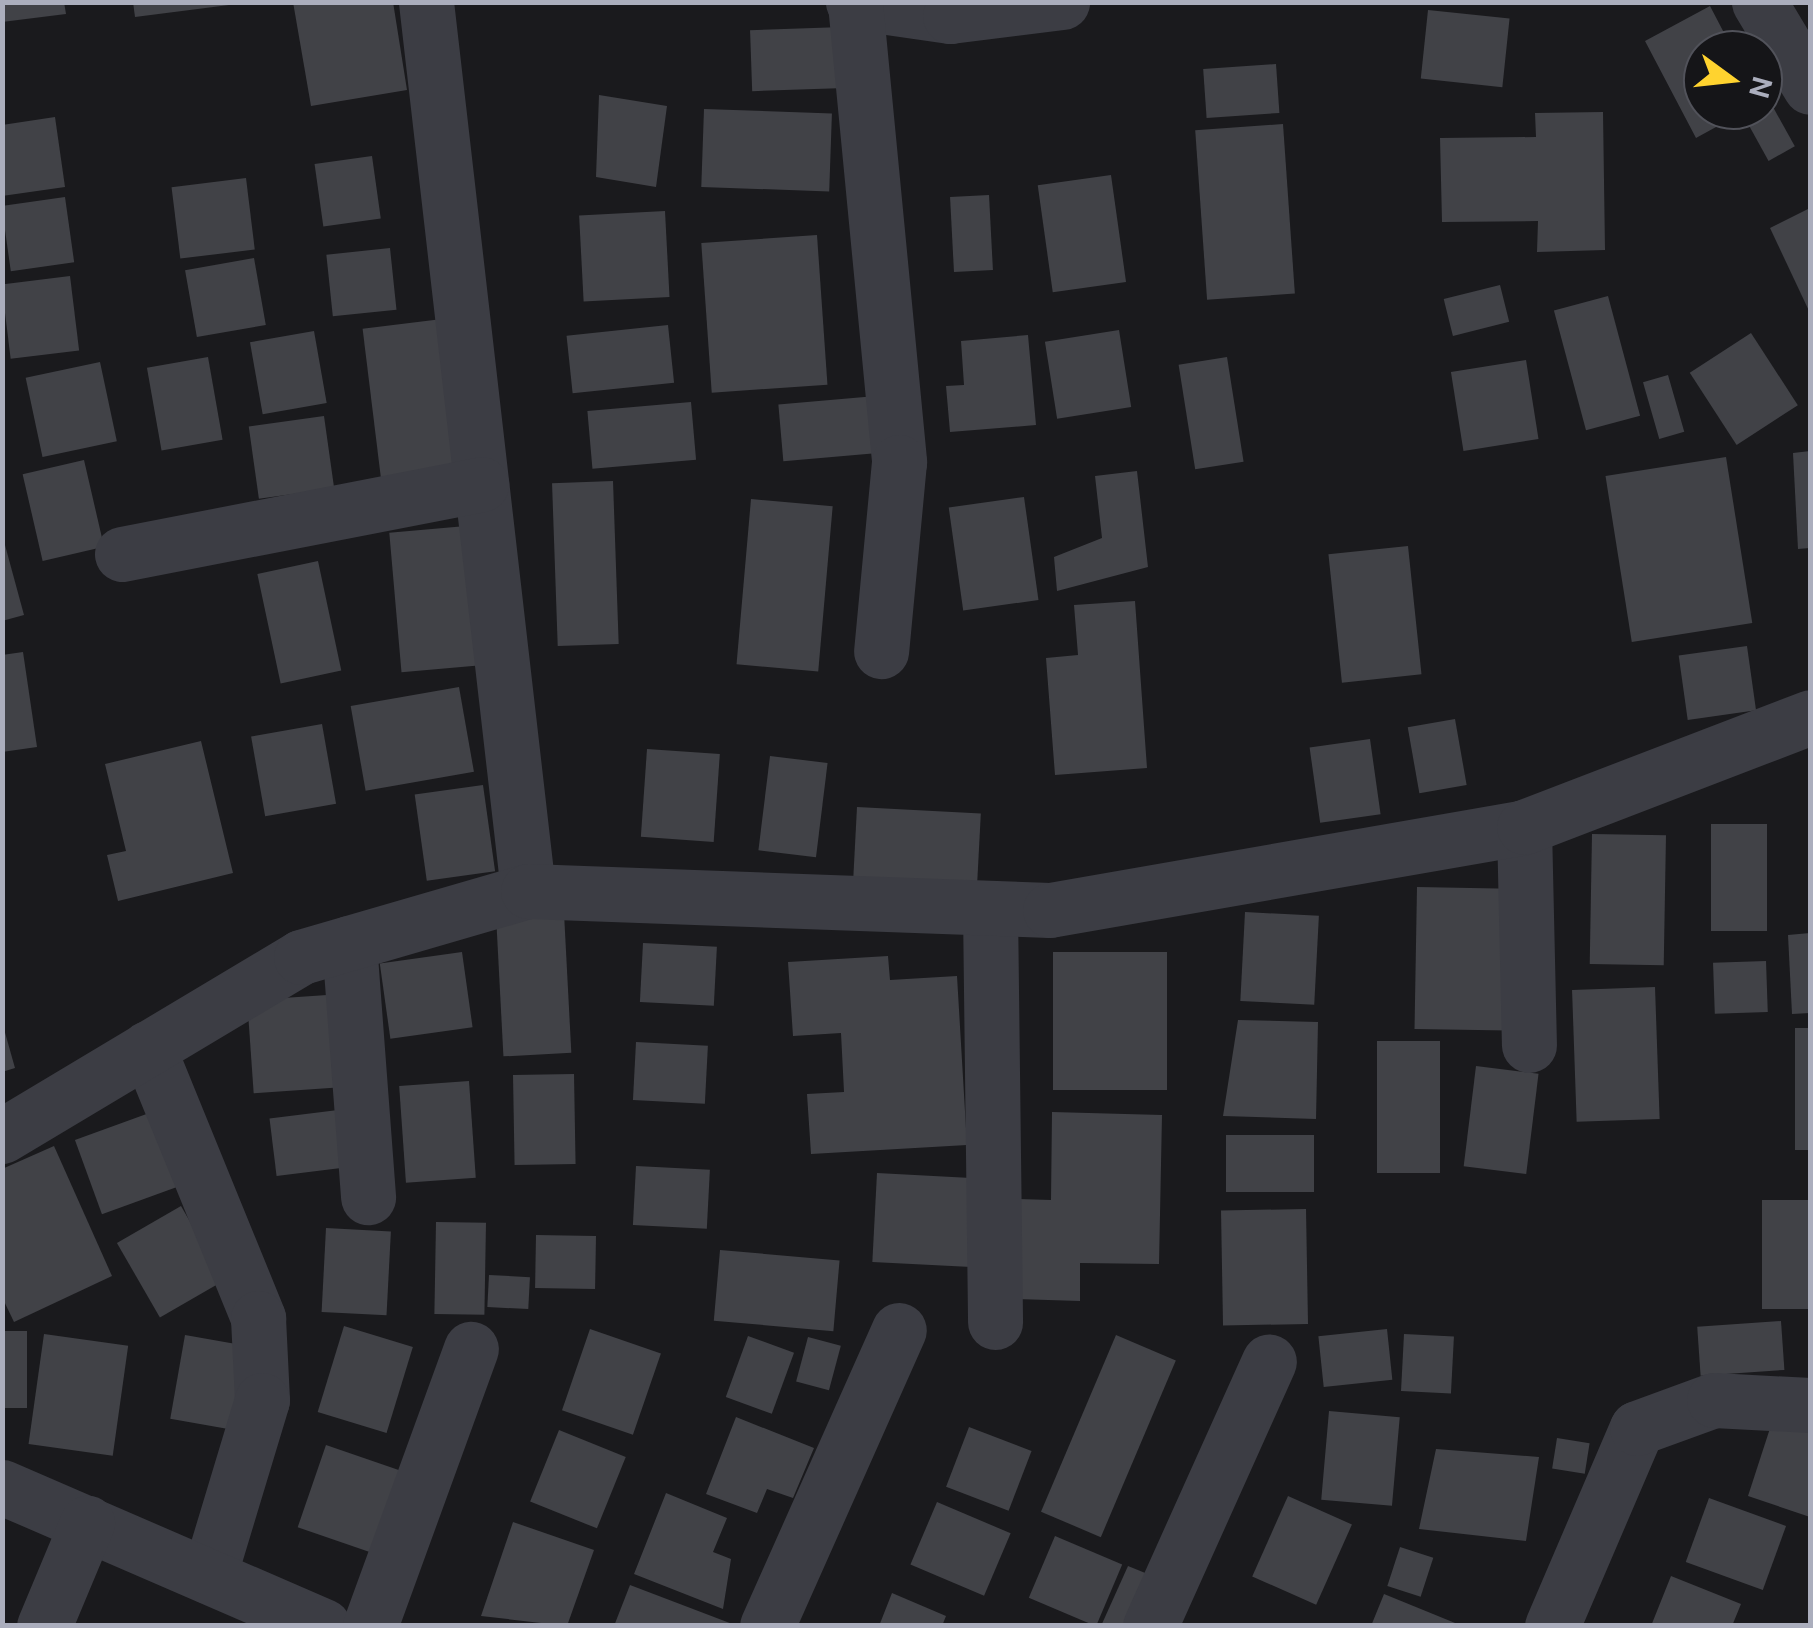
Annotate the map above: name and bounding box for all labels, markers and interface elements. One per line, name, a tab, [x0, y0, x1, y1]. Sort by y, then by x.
north arrow	[1683, 30, 1783, 130]
text: N	[1740, 73, 1781, 102]

